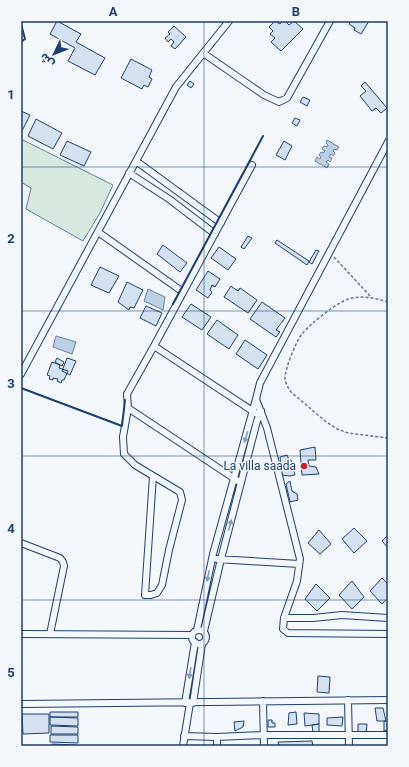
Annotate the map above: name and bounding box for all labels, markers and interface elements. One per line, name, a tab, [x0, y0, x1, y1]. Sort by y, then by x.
text: A	[109, 4, 118, 19]
text: B	[292, 4, 300, 19]
north arrow	[34, 34, 74, 74]
text: ش	[37, 51, 57, 70]
text: 1	[7, 87, 15, 102]
text: 2	[7, 231, 15, 246]
text: 3	[7, 376, 15, 391]
one-way arrow	[243, 431, 249, 443]
place label: La villa saada	[223, 459, 296, 473]
marker: La villa saada	[299, 461, 309, 471]
one-way arrow	[227, 519, 233, 531]
text: 4	[7, 521, 15, 536]
one-way arrow	[205, 570, 211, 582]
text: 5	[7, 665, 15, 680]
one-way arrow	[187, 666, 193, 679]

